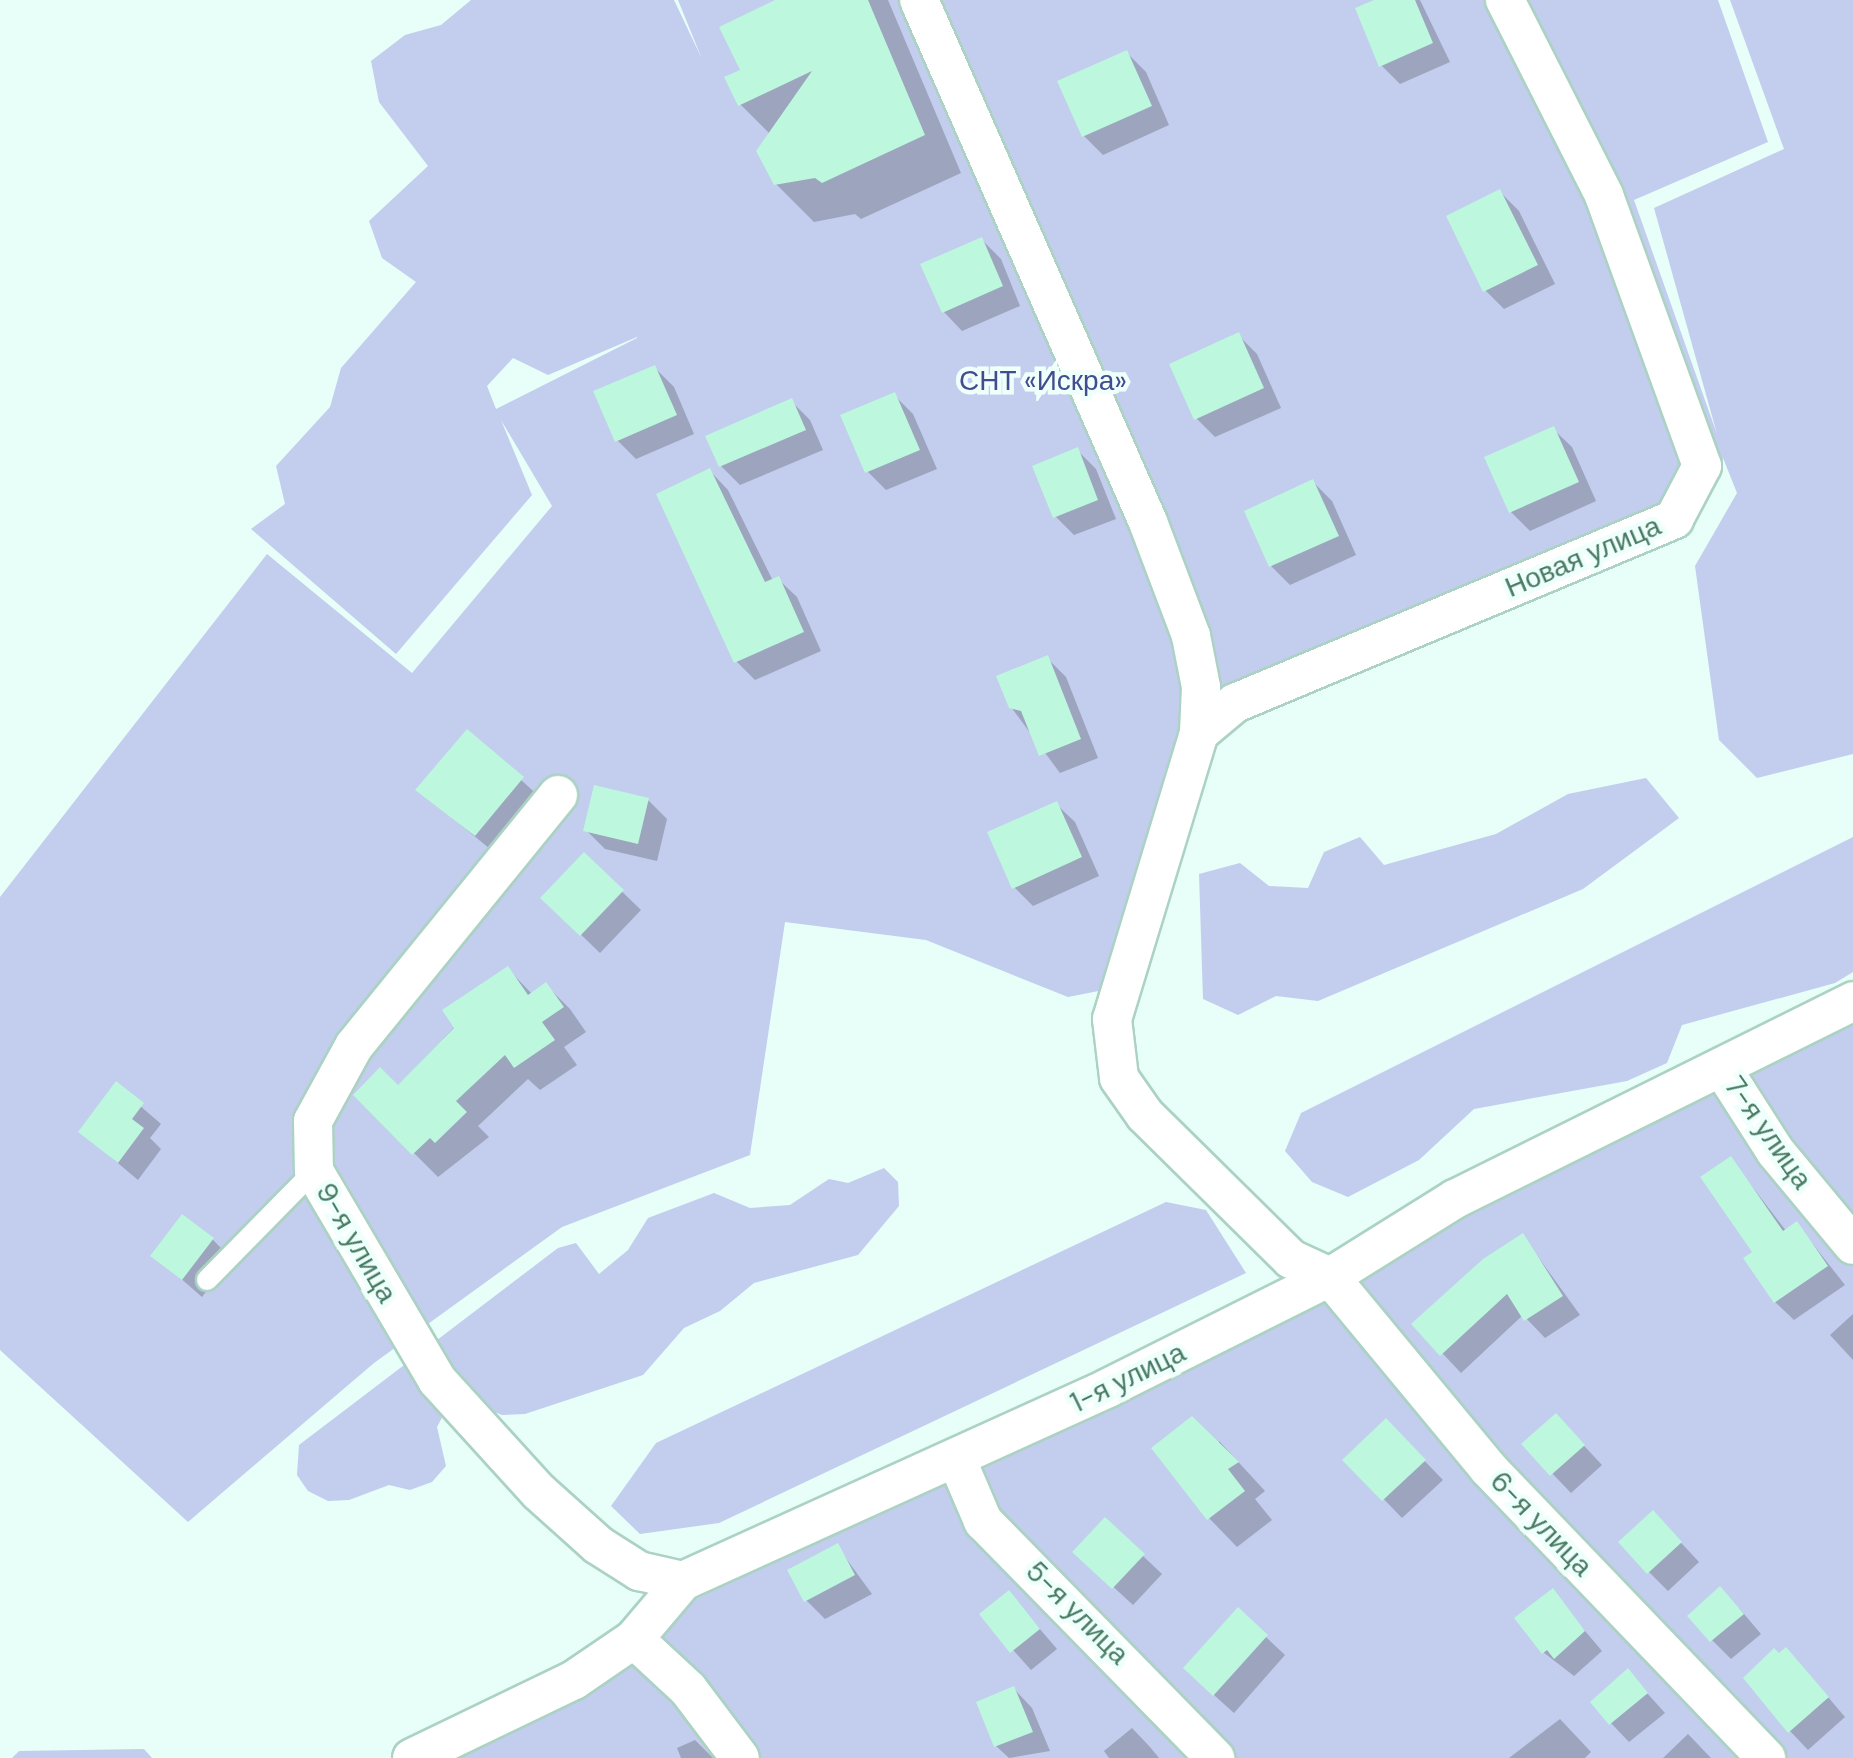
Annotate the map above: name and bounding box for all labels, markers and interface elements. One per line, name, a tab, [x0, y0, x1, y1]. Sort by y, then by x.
park label: СНТ «Искра»	[959, 364, 1127, 398]
street label: Новая улица	[1500, 509, 1666, 605]
street label: 7-я улица	[1717, 1071, 1819, 1195]
street label: 9-я улица	[308, 1177, 404, 1309]
street label: 1-я улица	[1065, 1336, 1191, 1420]
street label: 6-я улица	[1483, 1465, 1599, 1583]
street label: 5-я улица	[1019, 1555, 1135, 1671]

